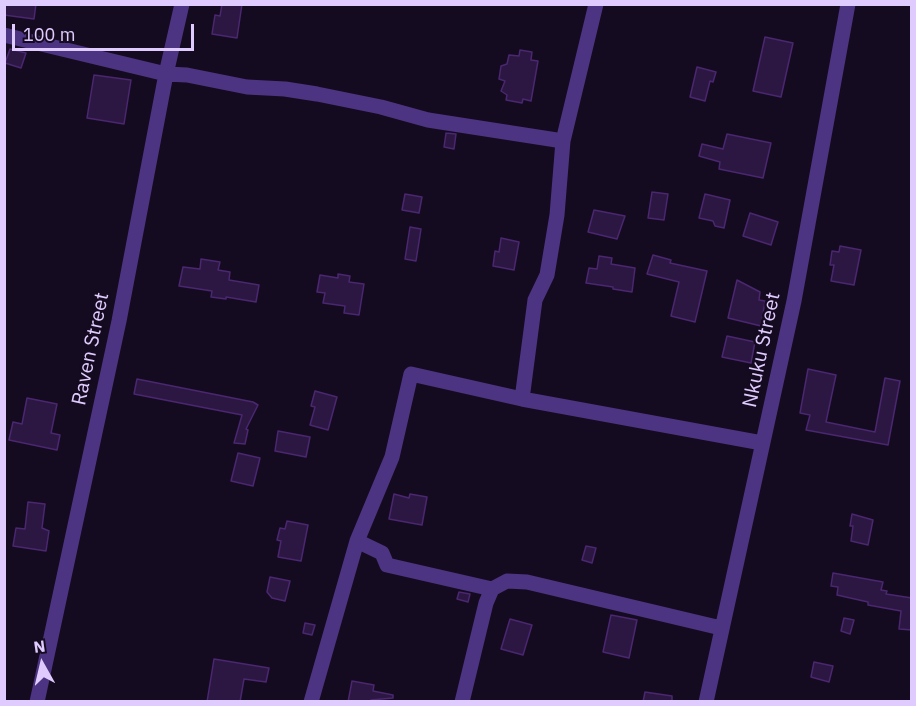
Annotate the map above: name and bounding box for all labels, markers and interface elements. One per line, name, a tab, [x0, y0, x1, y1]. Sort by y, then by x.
scale bar	[15, 12, 196, 50]
text: 100 m	[23, 23, 75, 46]
street label: Raven Street	[67, 290, 115, 408]
street label: Nkuku Street	[738, 290, 786, 410]
north arrow	[12, 634, 72, 694]
text: N	[32, 635, 47, 657]

